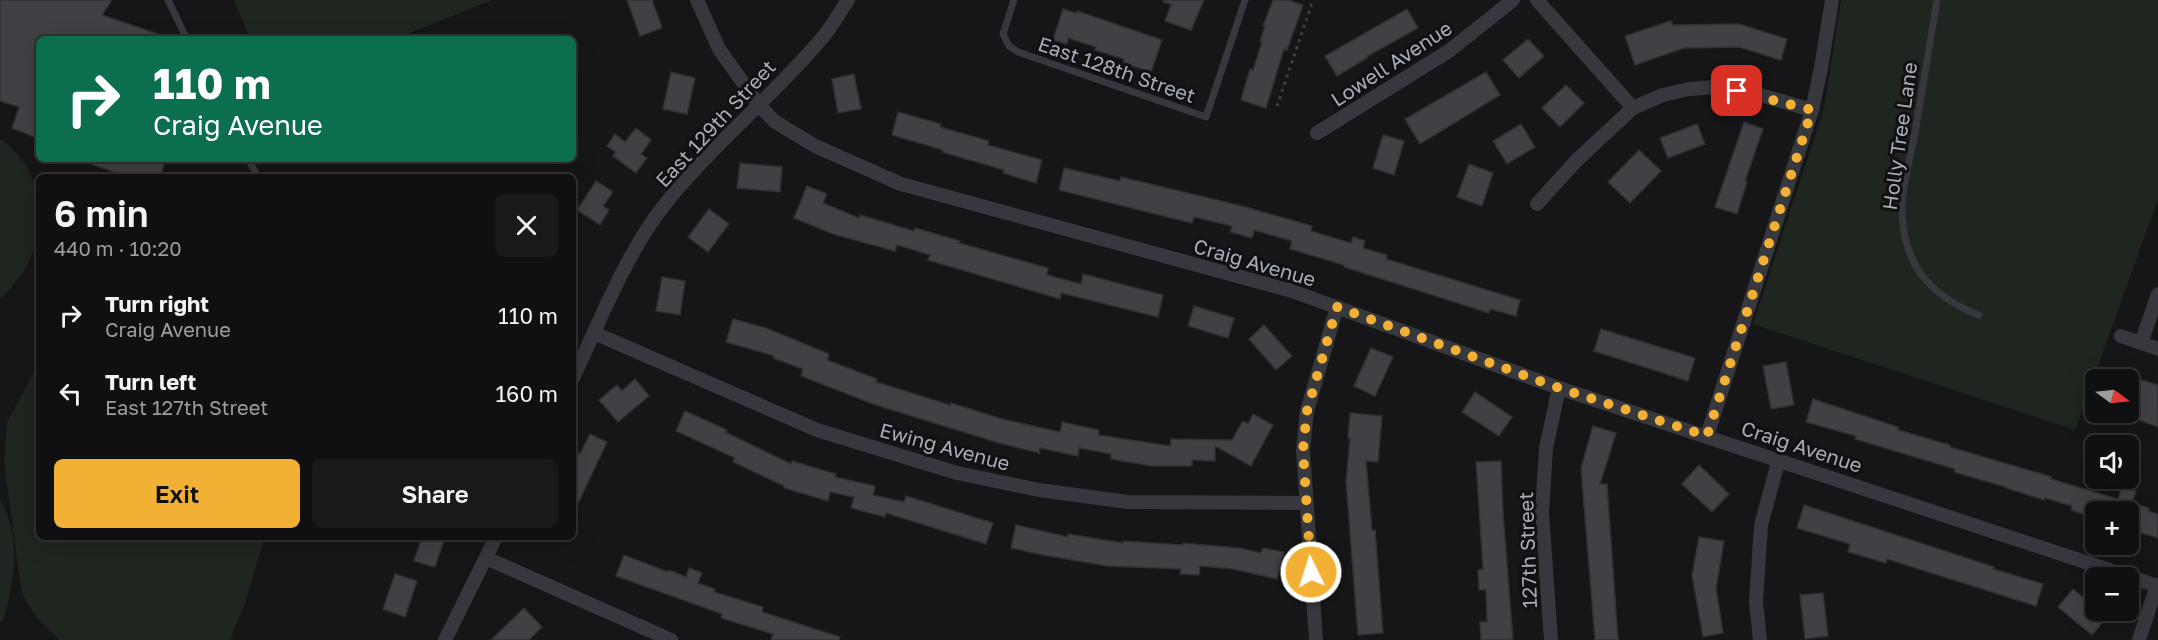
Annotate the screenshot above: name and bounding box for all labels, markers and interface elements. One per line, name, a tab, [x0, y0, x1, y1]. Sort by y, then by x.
street label: Lowell Avenue	[1326, 15, 1456, 111]
street label: East 128th Street	[1035, 31, 1199, 107]
street label: East 129th Street	[650, 55, 780, 191]
text: 110 m	[153, 58, 271, 108]
icon: right	[54, 60, 132, 138]
street label: Holly Tree Lane	[1877, 61, 1921, 211]
pin	[1711, 65, 1762, 116]
icon: arrive	[1720, 74, 1753, 107]
text: Craig Avenue	[153, 109, 323, 141]
text: 6 min	[54, 192, 149, 235]
button: close	[495, 194, 558, 257]
street label: Craig Avenue	[1191, 233, 1319, 291]
text: 440 m · 10:20	[54, 236, 182, 260]
text: Turn right	[105, 290, 209, 317]
icon: right	[54, 299, 87, 332]
text: 110 m	[498, 302, 558, 329]
text: Craig Avenue	[105, 317, 231, 341]
text: Turn left	[105, 368, 196, 395]
north arrow	[2085, 369, 2139, 423]
map controls	[2085, 369, 2139, 621]
icon: left	[54, 377, 87, 410]
text: 160 m	[495, 380, 558, 407]
text: East 127th Street	[105, 395, 268, 419]
street label: Craig Avenue	[1738, 415, 1866, 477]
street label: Ewing Avenue	[877, 417, 1013, 475]
button: sound	[2085, 435, 2139, 489]
button: Exit	[54, 459, 300, 528]
button: Share	[312, 459, 558, 528]
street label: 127th Street	[1513, 491, 1541, 609]
button: +	[2085, 501, 2139, 555]
position arrow	[1279, 540, 1343, 604]
button: −	[2085, 567, 2139, 621]

